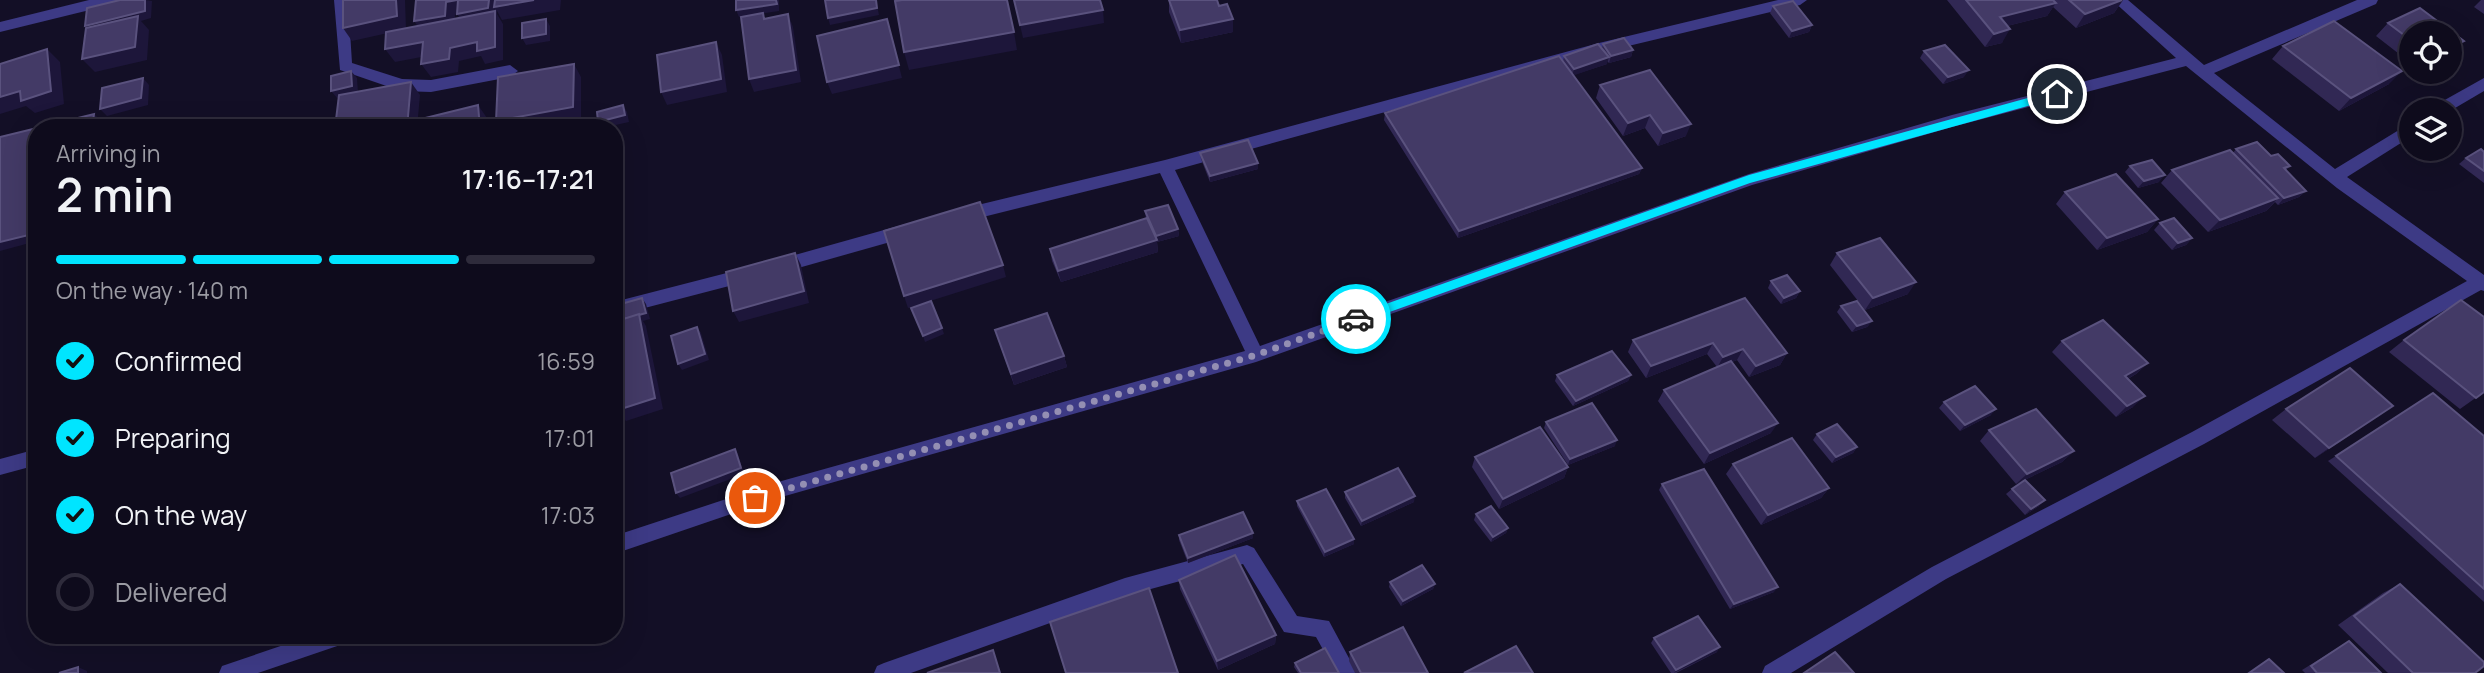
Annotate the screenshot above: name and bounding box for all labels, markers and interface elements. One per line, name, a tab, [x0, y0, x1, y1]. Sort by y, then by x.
map controls	[2399, 21, 2462, 161]
button: locate	[2399, 21, 2462, 84]
pin	[2027, 64, 2087, 124]
icon: home	[2038, 75, 2076, 113]
button: layers	[2399, 98, 2462, 161]
text: Arriving in	[56, 137, 161, 169]
text: 17:16–17:21	[462, 161, 595, 197]
text: 2 min	[56, 163, 173, 226]
text: On the way · 140 m	[56, 274, 248, 306]
courier	[1321, 284, 1391, 354]
icon: car	[1337, 300, 1375, 338]
icon: check	[56, 342, 94, 380]
text: Confirmed	[115, 343, 242, 379]
text: 16:59	[537, 345, 595, 377]
icon: check	[56, 419, 94, 457]
text: Preparing	[115, 420, 231, 456]
text: 17:01	[545, 422, 595, 454]
pin	[725, 468, 785, 528]
icon: bag	[736, 479, 774, 517]
icon: check	[56, 496, 94, 534]
text: On the way	[115, 497, 247, 533]
text: 17:03	[541, 499, 595, 531]
text: Delivered	[115, 574, 227, 610]

